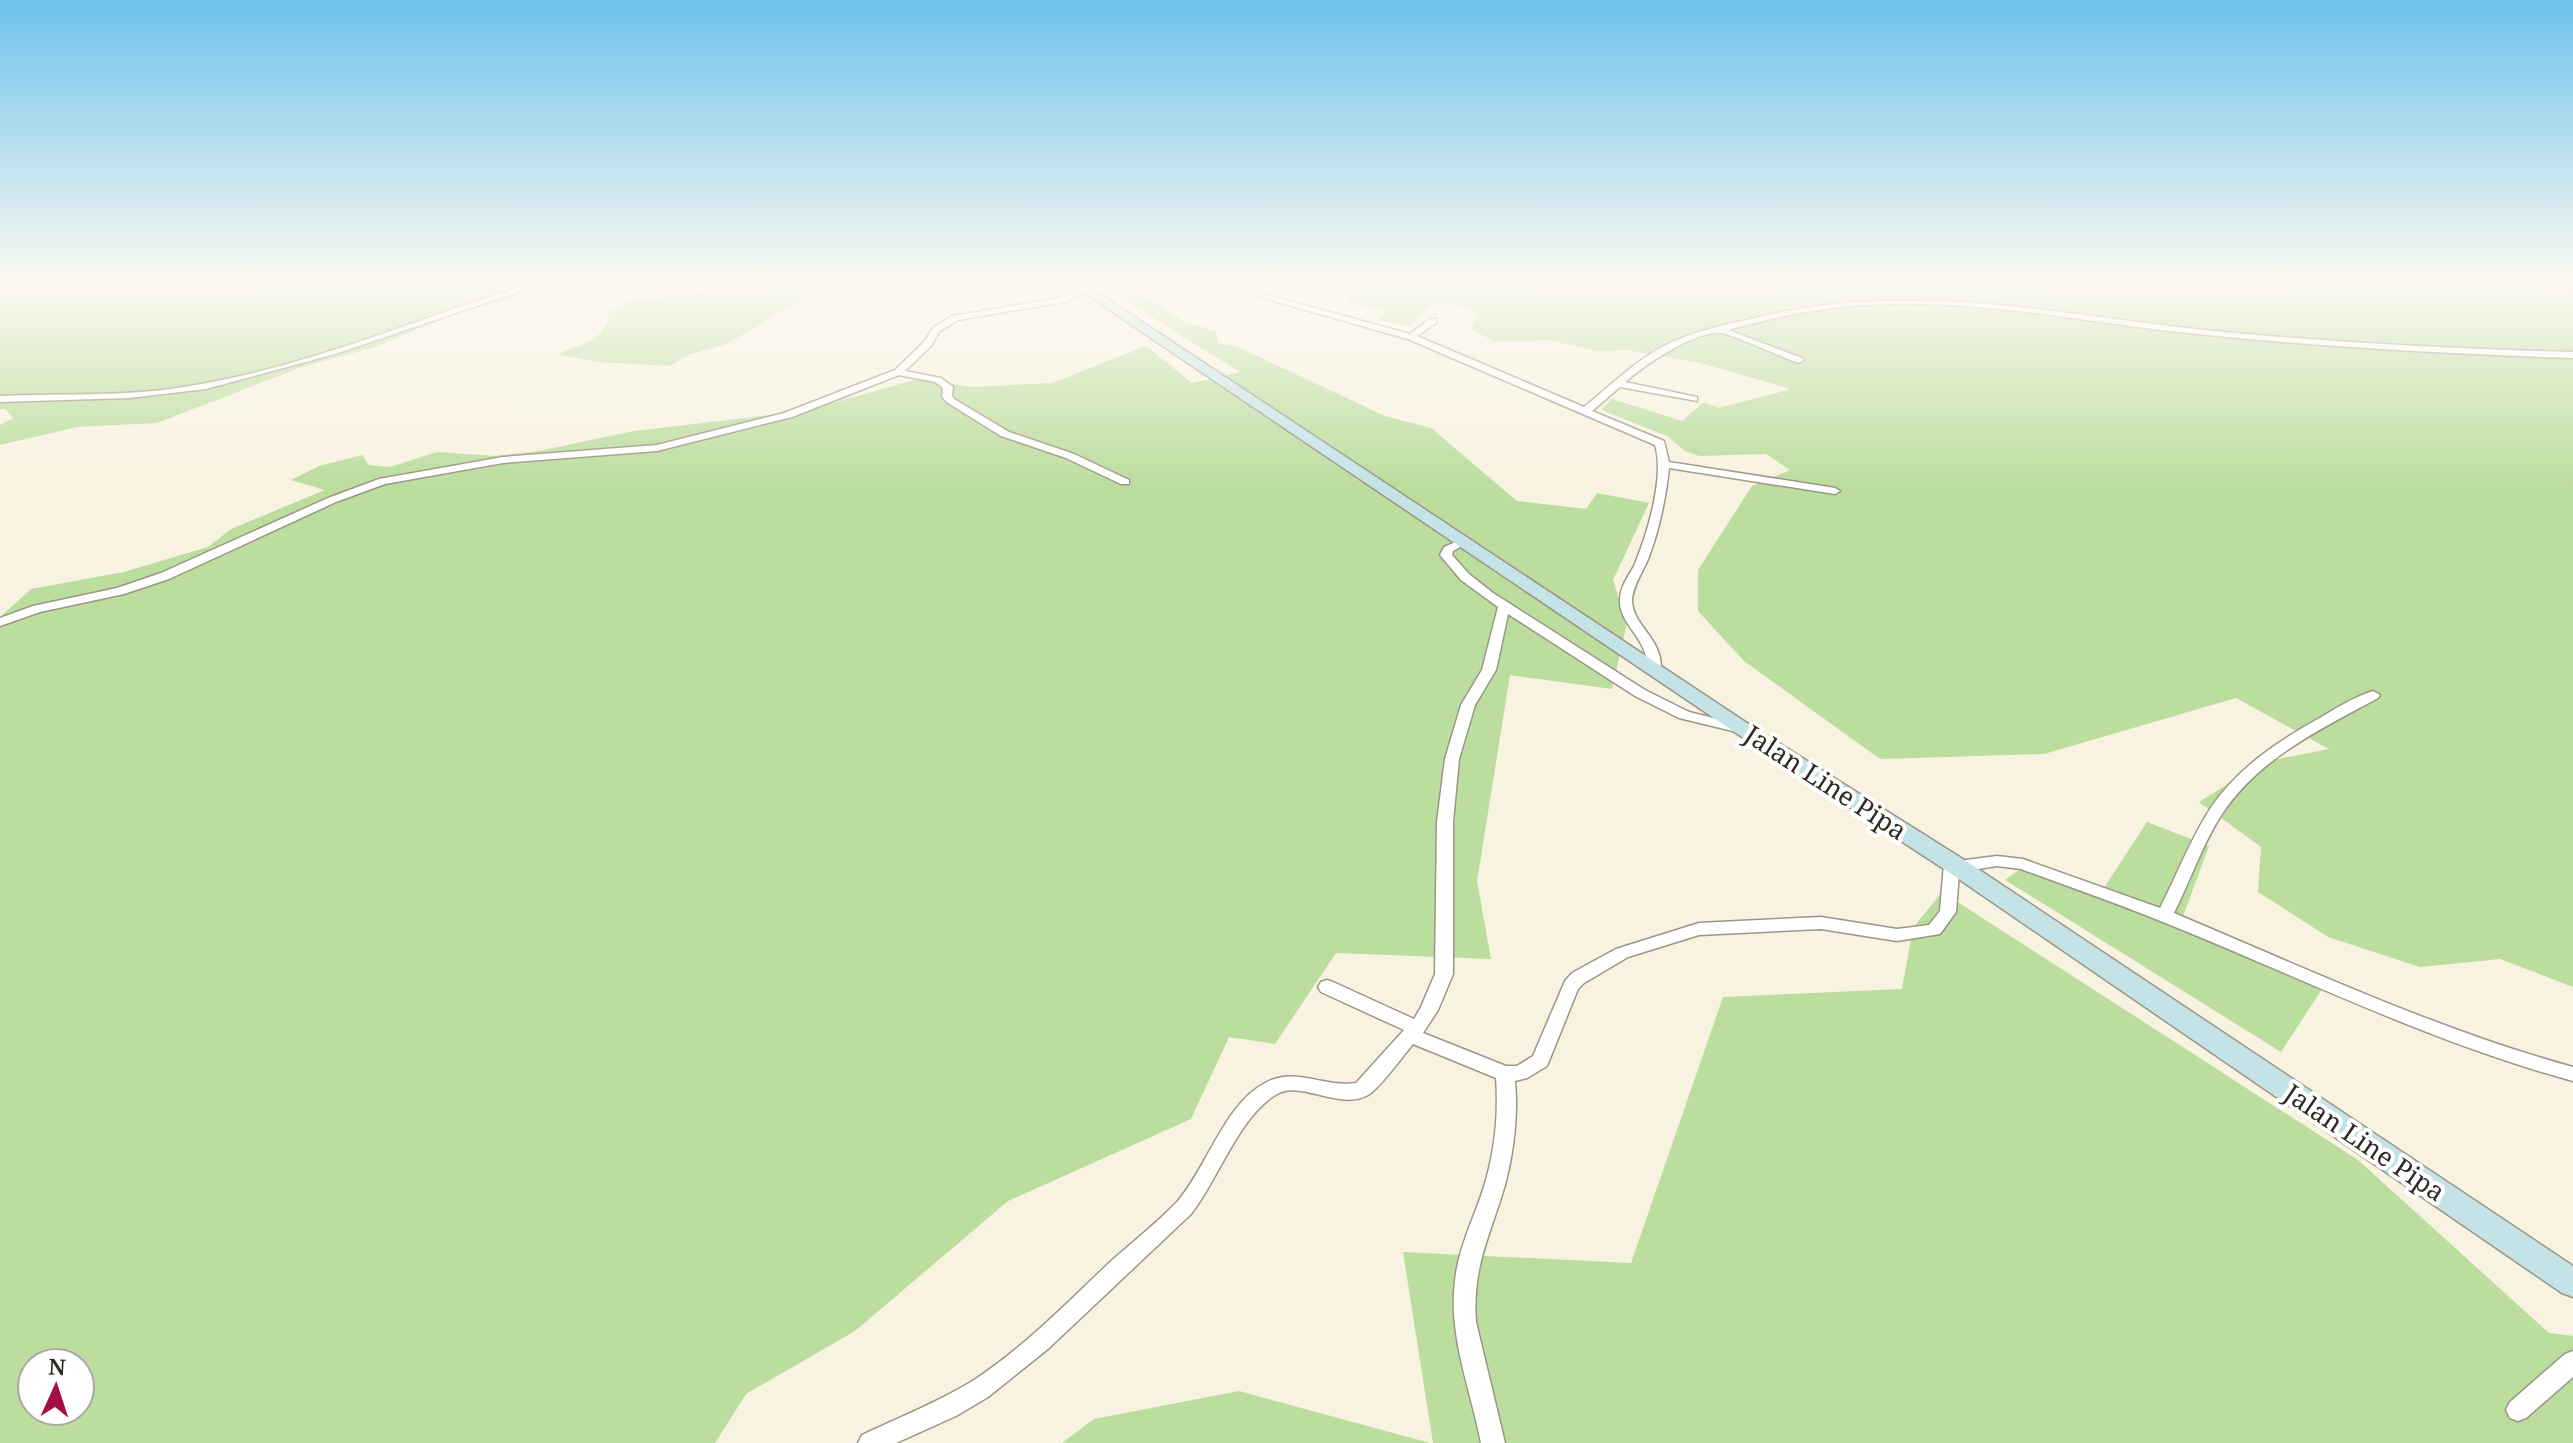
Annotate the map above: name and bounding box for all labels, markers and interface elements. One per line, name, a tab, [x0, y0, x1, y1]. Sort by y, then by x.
street label: Jalan Line Pipa	[1737, 716, 1914, 848]
street label: Jalan Line Pipa	[2277, 1074, 2452, 1209]
north arrow	[16, 1347, 96, 1427]
text: N	[48, 1351, 67, 1381]

